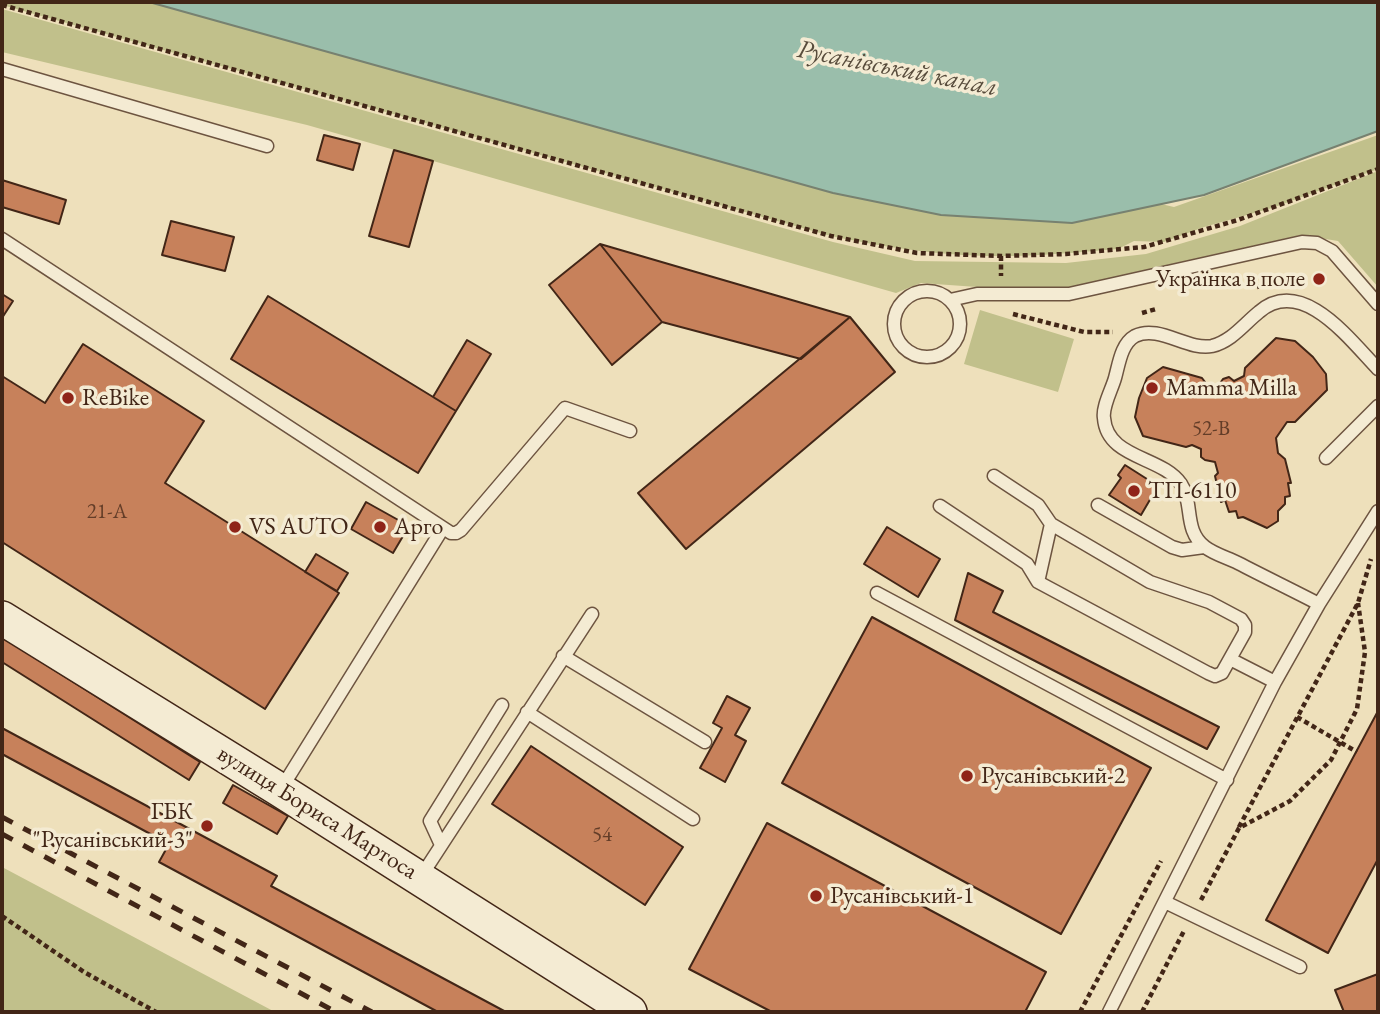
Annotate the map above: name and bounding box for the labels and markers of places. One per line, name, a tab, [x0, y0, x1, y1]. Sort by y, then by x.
place label: Українка в поле	[1156, 265, 1305, 293]
marker: Українка в поле	[1311, 271, 1327, 287]
place label: Mamma Milla	[1166, 374, 1297, 402]
marker: Mamma Milla	[1144, 380, 1160, 396]
place label: ReBike	[82, 384, 149, 412]
marker: ReBike	[60, 390, 76, 406]
place label: ТП-6110	[1148, 477, 1237, 505]
marker: ТП-6110	[1126, 483, 1142, 499]
place label: VS AUTO	[249, 513, 349, 541]
place label: Арго	[394, 513, 443, 541]
marker: VS AUTO	[227, 519, 243, 535]
marker: Арго	[372, 519, 388, 535]
place label: Русанівський-2	[981, 762, 1125, 790]
marker: Русанівський-2	[959, 768, 975, 784]
place label: ГБК "Русанівський-3"	[33, 798, 193, 854]
marker: ГБК "Русанівський-3"	[199, 818, 215, 834]
place label: Русанівський-1	[830, 882, 974, 910]
marker: Русанівський-1	[808, 888, 824, 904]

